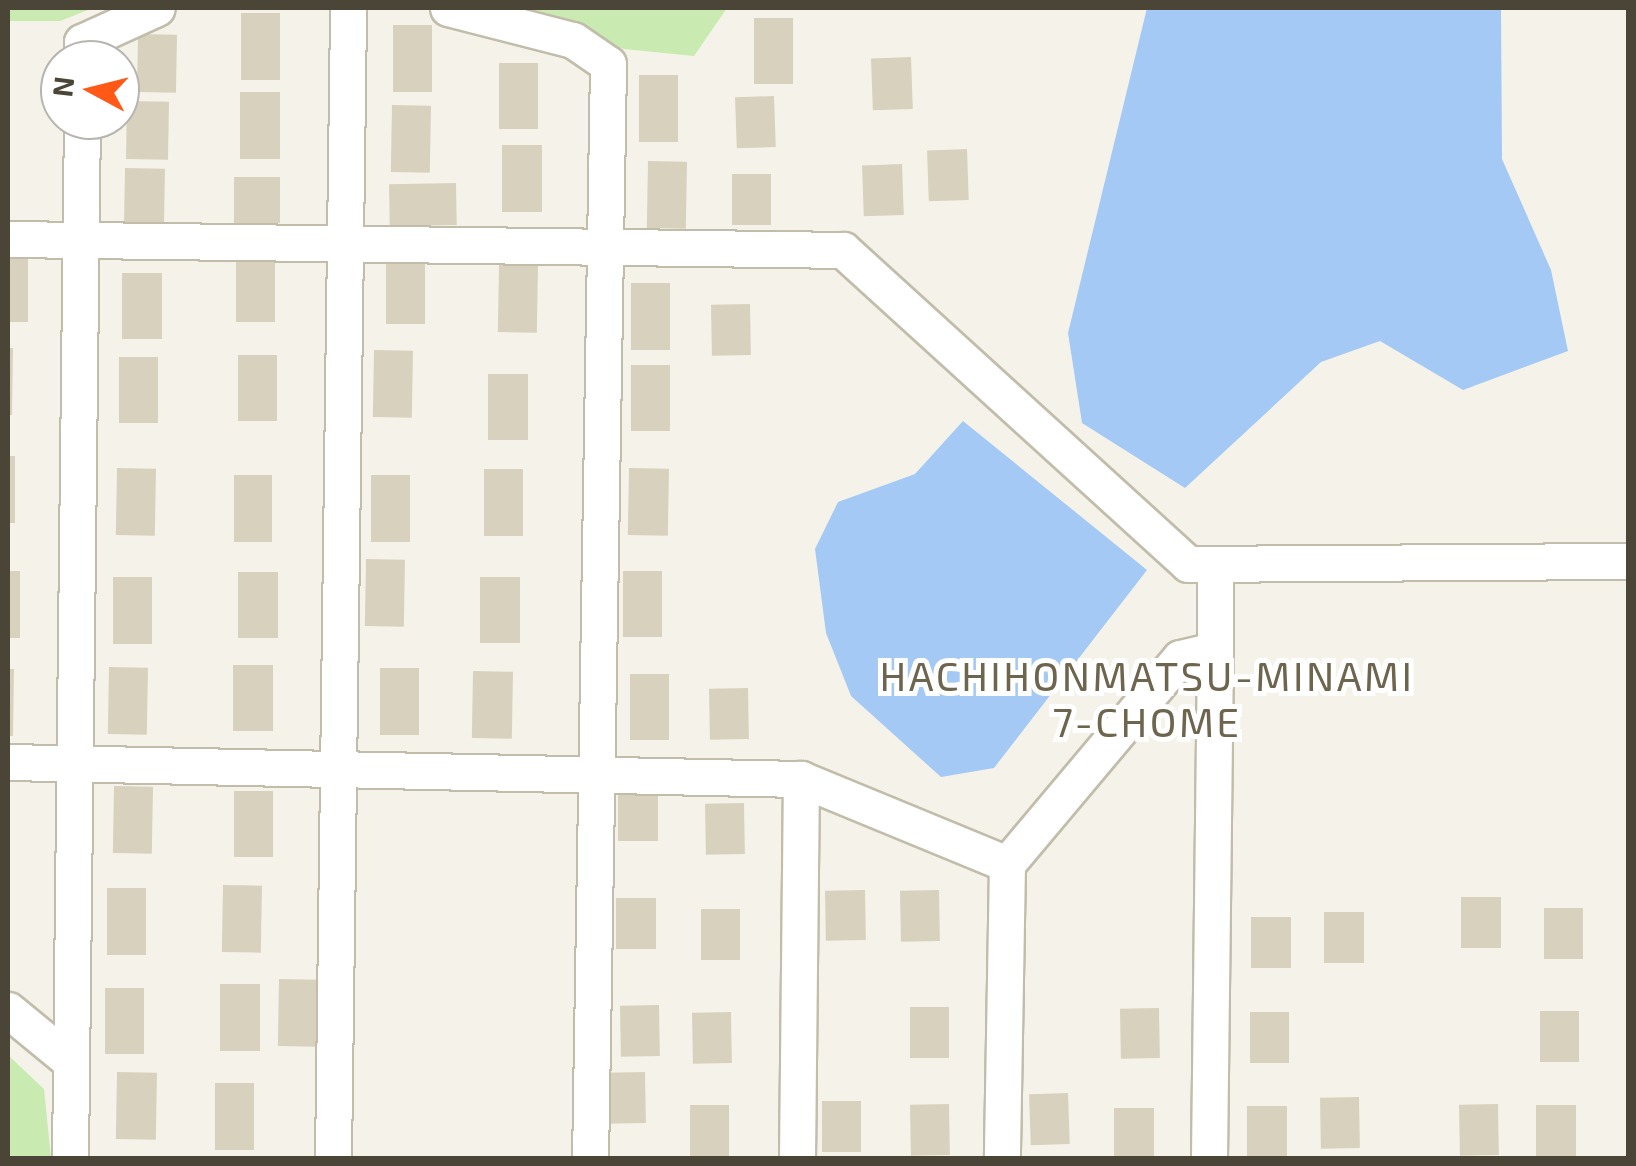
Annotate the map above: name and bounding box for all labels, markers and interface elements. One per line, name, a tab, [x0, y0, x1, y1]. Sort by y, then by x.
north arrow	[40, 40, 140, 140]
text: N	[44, 74, 80, 99]
district label: HACHIHONMATSU-MINAMI 7-CHOME	[879, 651, 1415, 745]

